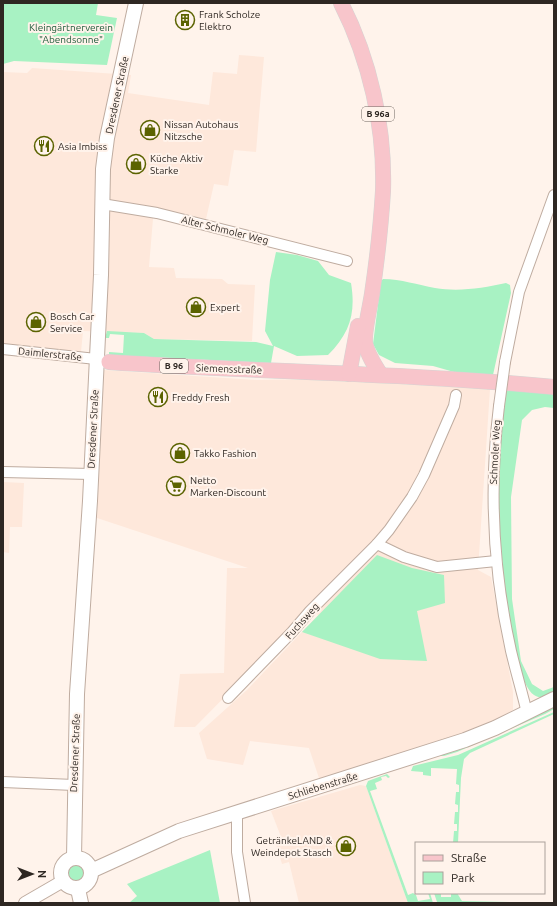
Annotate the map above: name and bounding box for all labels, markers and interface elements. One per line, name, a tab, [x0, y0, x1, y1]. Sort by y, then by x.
building icon: Frank Scholze Elektro	[174, 9, 196, 31]
place label: Frank Scholze Elektro	[199, 9, 260, 32]
park label: Kleingärtnerverein "Abendsonne"	[29, 22, 113, 45]
street label: Dresdener Straße	[103, 55, 131, 135]
road number: B 96a	[362, 107, 394, 121]
shop icon: Nissan Autohaus Nitzsche	[139, 119, 161, 141]
place label: Nissan Autohaus Nitzsche	[164, 119, 238, 142]
restaurant icon: Asia Imbiss	[33, 135, 55, 157]
place label: Asia Imbiss	[58, 141, 107, 152]
shop icon: Küche Aktiv Starke	[125, 153, 147, 175]
place label: Küche Aktiv Starke	[150, 153, 203, 176]
street label: Alter Schmoler Weg	[180, 214, 270, 246]
shop icon: Expert	[185, 296, 207, 318]
place label: Expert	[210, 302, 240, 313]
shop icon: Bosch Car Service	[25, 311, 47, 333]
place label: Bosch Car Service	[50, 311, 94, 334]
street label: Daimlerstraße	[18, 345, 82, 363]
road number: B 96	[160, 359, 188, 373]
street label: Siemensstraße	[196, 362, 262, 376]
restaurant icon: Freddy Fresh	[147, 386, 169, 408]
street label: Dresdener Straße	[85, 389, 101, 469]
place label: Freddy Fresh	[172, 392, 230, 403]
street label: Schmoler Weg	[488, 419, 502, 485]
shop icon: Takko Fashion	[169, 442, 191, 464]
place label: Takko Fashion	[194, 448, 256, 459]
supermarket icon: Netto Marken-Discount	[165, 475, 187, 497]
place label: Netto Marken-Discount	[190, 475, 266, 498]
street label: Fuchsweg	[283, 601, 321, 641]
street label: Dresdener Straße	[68, 713, 82, 793]
street label: Schliebenstraße	[287, 770, 359, 802]
place label: GetränkeLAND & Weindepot Stasch	[251, 835, 332, 858]
shop icon: GetränkeLAND & Weindepot Stasch	[335, 835, 357, 857]
legend	[415, 842, 545, 894]
text: Straße	[451, 851, 487, 864]
north arrow	[12, 854, 52, 894]
text: N	[36, 870, 48, 878]
text: Park	[451, 871, 475, 884]

